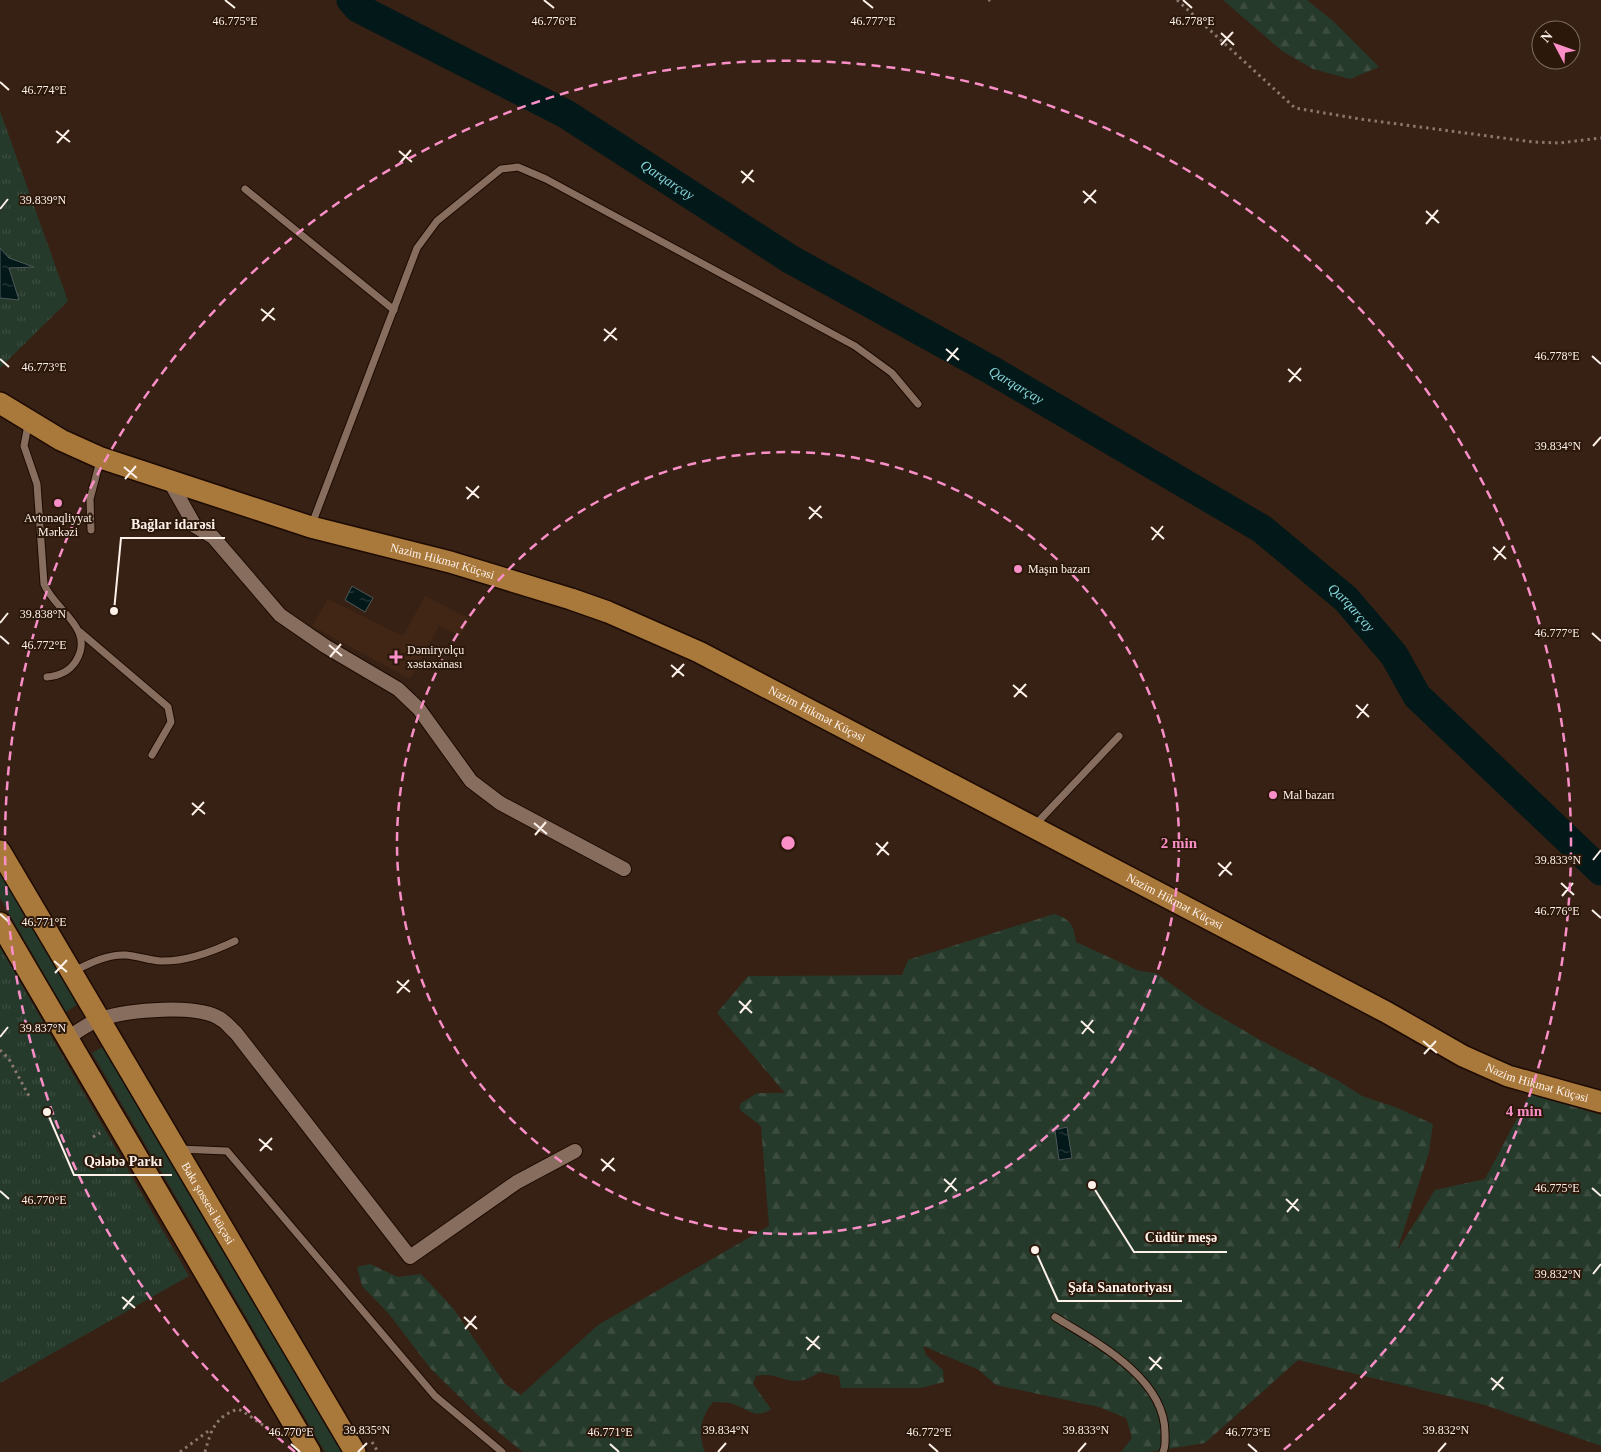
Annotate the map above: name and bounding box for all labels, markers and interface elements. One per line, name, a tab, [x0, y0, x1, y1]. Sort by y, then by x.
text: 46.775°E	[212, 14, 258, 28]
text: 46.776°E	[531, 14, 577, 28]
text: 46.777°E	[850, 14, 896, 28]
text: 46.778°E	[1169, 14, 1215, 28]
north arrow	[1531, 20, 1581, 70]
text: N	[1538, 28, 1556, 46]
text: 46.774°E	[21, 83, 67, 97]
water label: Qarqarçay	[638, 157, 698, 203]
text: 39.839°N	[20, 193, 67, 207]
text: 46.778°E	[1534, 349, 1580, 363]
text: 46.773°E	[21, 360, 67, 374]
water label: Qarqarçay	[986, 363, 1047, 407]
text: 39.834°N	[1535, 439, 1582, 453]
marker: Avtonəqliyyat Mərkəzi	[52, 497, 64, 509]
callout: Bağlar idarəsi	[121, 509, 225, 538]
place label: Avtonəqliyyat Mərkəzi	[24, 511, 93, 539]
text: Bağlar idarəsi	[131, 517, 215, 532]
street label: Nazim Hikmət Küçəsi	[389, 540, 497, 582]
place label: Maşın bazarı	[1028, 562, 1091, 576]
marker: Maşın bazarı	[1012, 563, 1024, 575]
water label: Qarqarçay	[1325, 580, 1378, 635]
text: 39.838°N	[20, 607, 67, 621]
text: 46.777°E	[1534, 626, 1580, 640]
text: 46.772°E	[21, 638, 67, 652]
place label: Dəmiryolçu xəstəxanası	[407, 643, 464, 671]
marker: Dəmiryolçu xəstəxanası	[389, 650, 403, 664]
street label: Nazim Hikmət Küçəsi	[766, 683, 868, 745]
place label: Mal bazarı	[1283, 788, 1335, 802]
marker: Mal bazarı	[1267, 789, 1279, 801]
centre of rings	[779, 834, 797, 852]
text: 2 min	[1161, 835, 1198, 851]
text: 39.833°N	[1535, 853, 1582, 867]
street label: Nazim Hikmət Küçəsi	[1124, 870, 1226, 933]
text: 46.776°E	[1534, 904, 1580, 918]
text: 46.771°E	[21, 915, 67, 929]
text: 39.837°N	[20, 1021, 67, 1035]
street label: Nazim Hikmət Küçəsi	[1483, 1060, 1591, 1105]
text: 4 min	[1506, 1103, 1543, 1119]
callout: Qələbə Parkı	[74, 1146, 172, 1175]
text: Qələbə Parkı	[84, 1154, 162, 1169]
street label: Bakı şossesi küçəsi	[178, 1160, 238, 1247]
text: 46.775°E	[1534, 1181, 1580, 1195]
text: 46.770°E	[21, 1193, 67, 1207]
callout: Cüdür meşə	[1134, 1223, 1227, 1252]
text: Cüdür meşə	[1145, 1230, 1217, 1245]
text: 39.832°N	[1535, 1267, 1582, 1281]
callout: Şəfa Sanatoriyası	[1058, 1272, 1182, 1301]
text: Şəfa Sanatoriyası	[1068, 1280, 1172, 1295]
text: 39.835°N	[344, 1423, 391, 1437]
text: 39.834°N	[703, 1423, 750, 1437]
text: 39.833°N	[1063, 1423, 1110, 1437]
text: 39.832°N	[1423, 1423, 1470, 1437]
text: 46.770°E	[268, 1425, 314, 1439]
text: 46.771°E	[587, 1425, 633, 1439]
text: 46.772°E	[906, 1425, 952, 1439]
text: 46.773°E	[1225, 1425, 1271, 1439]

